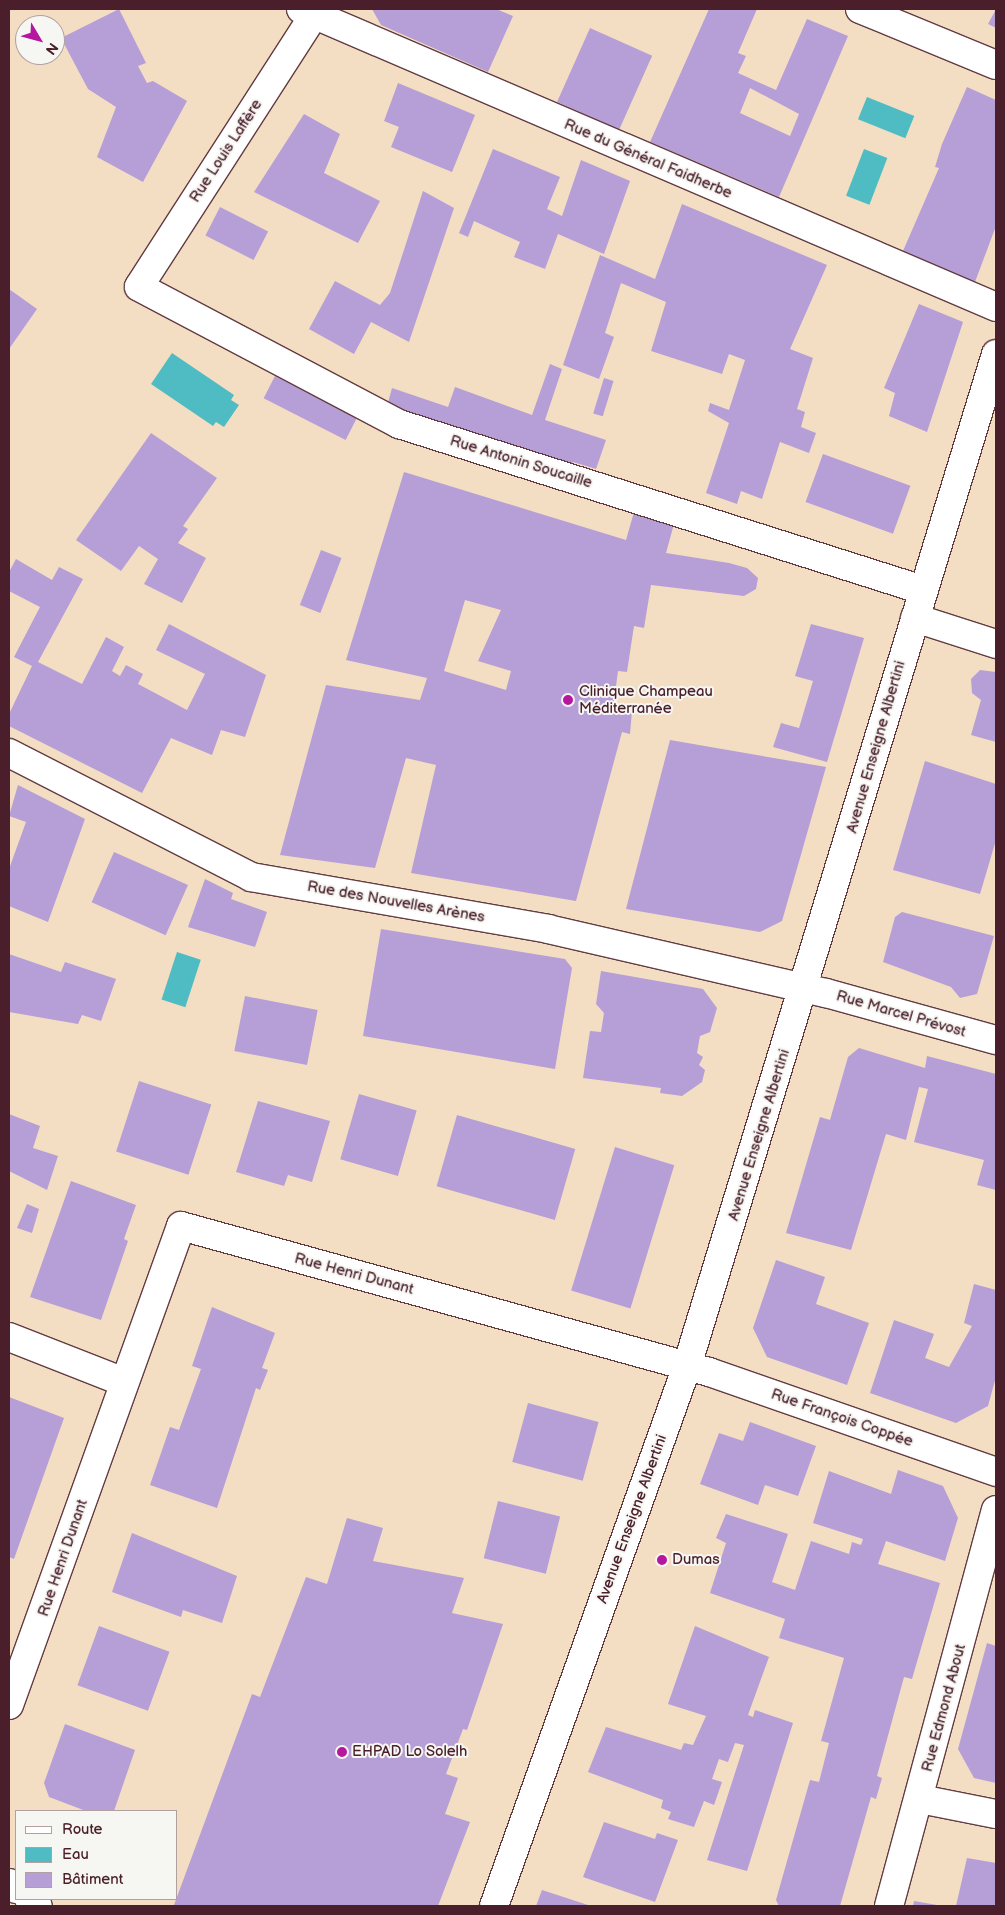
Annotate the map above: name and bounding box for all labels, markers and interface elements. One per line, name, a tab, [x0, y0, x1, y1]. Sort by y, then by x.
north arrow	[15, 15, 65, 65]
text: N	[42, 39, 62, 58]
street label: Rue Louis Laffère	[186, 96, 266, 206]
street label: Rue du Général Faidherbe	[561, 115, 735, 203]
street label: Rue Antonin Soucaille	[448, 432, 594, 492]
street label: Avenue Enseigne Albertini	[843, 659, 909, 835]
place label: Clinique Champeau Méditerranée	[579, 682, 713, 717]
marker: Clinique Champeau Méditerranée	[561, 693, 575, 707]
street label: Rue des Nouvelles Arènes	[306, 878, 486, 926]
street label: Rue Marcel Prévost	[834, 987, 968, 1041]
street label: Avenue Enseigne Albertini	[724, 1047, 794, 1223]
street label: Rue Henri Dunant	[292, 1249, 416, 1299]
street label: Rue François Coppée	[769, 1385, 915, 1451]
street label: Avenue Enseigne Albertini	[593, 1432, 671, 1606]
street label: Rue Henri Dunant	[35, 1497, 91, 1619]
place label: Dumas	[672, 1551, 720, 1569]
marker: Dumas	[656, 1554, 668, 1566]
street label: Rue Edmond About	[918, 1642, 970, 1774]
place label: EHPAD Lo Solelh	[352, 1743, 468, 1761]
marker: EHPAD Lo Solelh	[336, 1746, 348, 1758]
legend	[15, 1810, 178, 1900]
text: Route	[62, 1820, 102, 1839]
text: Eau	[62, 1845, 89, 1864]
text: Bâtiment	[62, 1870, 123, 1889]

